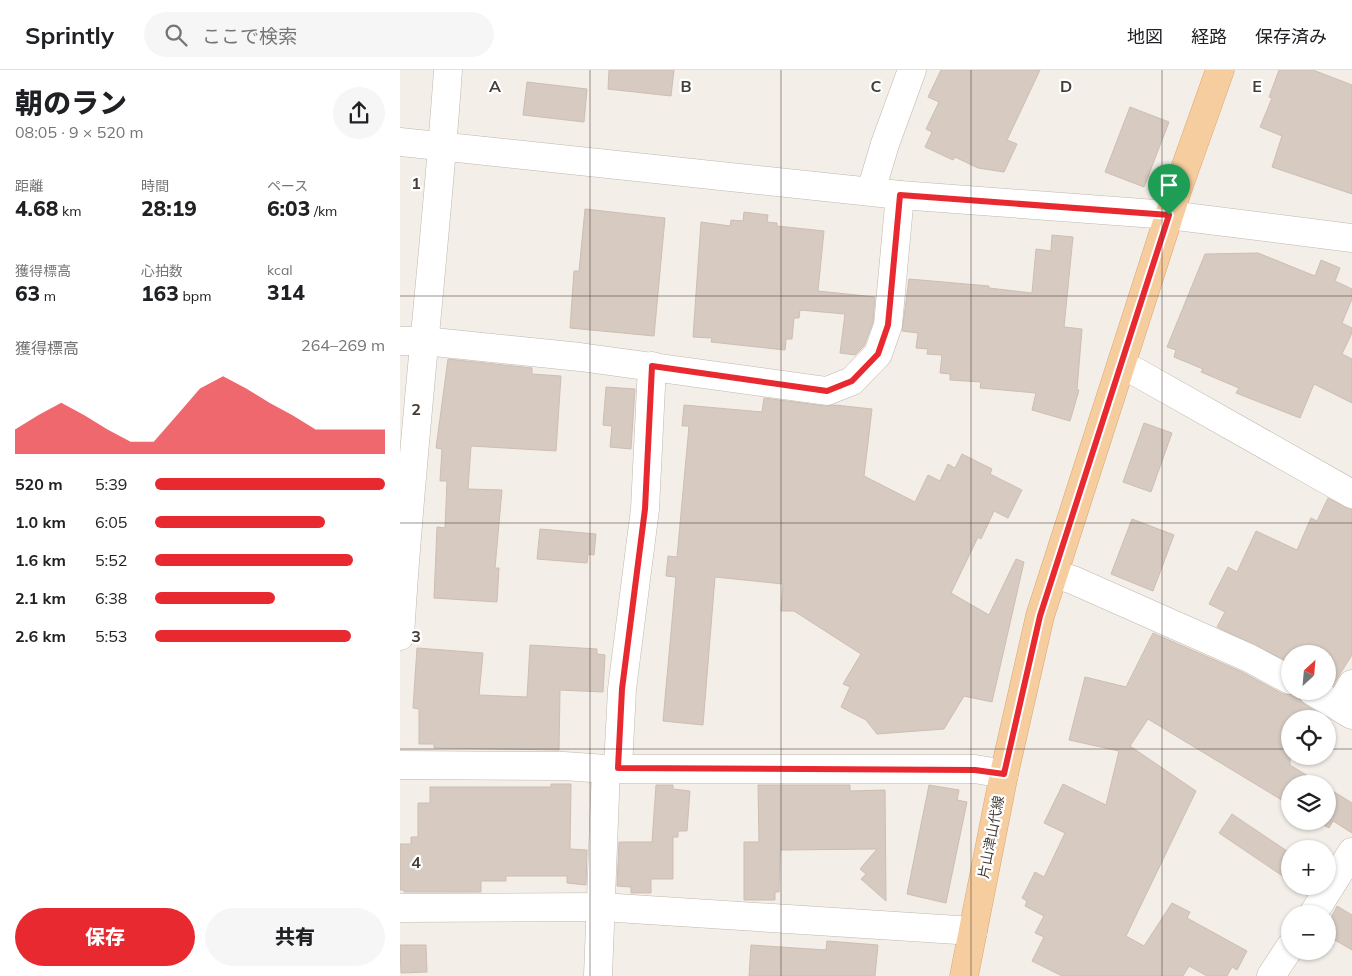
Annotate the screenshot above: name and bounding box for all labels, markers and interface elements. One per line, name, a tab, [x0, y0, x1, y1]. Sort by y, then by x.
search box	[144, 12, 494, 57]
text: Sprintly	[25, 20, 114, 50]
icon: search	[162, 21, 190, 49]
text: ここで検索	[202, 24, 297, 48]
text: 地図	[1127, 25, 1163, 48]
text: 経路	[1191, 25, 1227, 48]
text: 保存済み	[1255, 25, 1327, 48]
text: A	[489, 76, 501, 96]
text: B	[680, 76, 692, 96]
text: C	[871, 76, 882, 96]
text: D	[1060, 76, 1072, 96]
text: E	[1252, 76, 1262, 96]
text: 朝のラン	[15, 85, 127, 120]
button: share	[333, 87, 385, 139]
text: 08:05 · 9 × 520 m	[15, 122, 144, 142]
pin	[1148, 164, 1190, 215]
icon: arrive	[1155, 171, 1183, 199]
text: 1	[411, 173, 421, 193]
text: 距離	[15, 177, 43, 195]
text: 時間	[141, 177, 169, 195]
text: ペース	[267, 177, 308, 195]
text: 4.68	[15, 195, 58, 221]
text: 28:19	[141, 195, 197, 221]
text: 6:03	[267, 195, 310, 221]
text: km	[58, 202, 81, 220]
text: /km	[310, 202, 337, 220]
text: kcal	[267, 261, 293, 279]
text: 獲得標高	[15, 262, 71, 280]
text: 心拍数	[141, 262, 183, 280]
text: 314	[267, 279, 305, 305]
text: 63	[15, 280, 40, 306]
text: 163	[141, 280, 179, 306]
text: m	[40, 287, 56, 305]
text: bpm	[179, 287, 212, 305]
text: 264–269 m	[301, 335, 385, 355]
text: 獲得標高	[15, 338, 79, 358]
text: 2	[411, 399, 421, 419]
text: 520 m	[15, 474, 63, 494]
text: 5:39	[95, 474, 127, 494]
text: 1.0 km	[15, 512, 66, 532]
text: 6:05	[95, 512, 127, 532]
text: 1.6 km	[15, 550, 66, 570]
text: 5:52	[95, 550, 127, 570]
text: 2.1 km	[15, 588, 66, 608]
text: 6:38	[95, 588, 127, 608]
text: 2.6 km	[15, 626, 66, 646]
text: 5:53	[95, 626, 127, 646]
text: 3	[411, 626, 421, 646]
north arrow	[1281, 645, 1336, 700]
map controls	[1281, 645, 1336, 960]
button: locate	[1281, 710, 1336, 765]
button: layers	[1281, 775, 1336, 830]
street label: 片山津山代線	[974, 794, 1008, 880]
button: +	[1281, 840, 1336, 895]
text: 4	[411, 852, 421, 872]
button: −	[1281, 905, 1336, 960]
button: 保存	[15, 908, 195, 966]
button: 共有	[205, 908, 385, 966]

